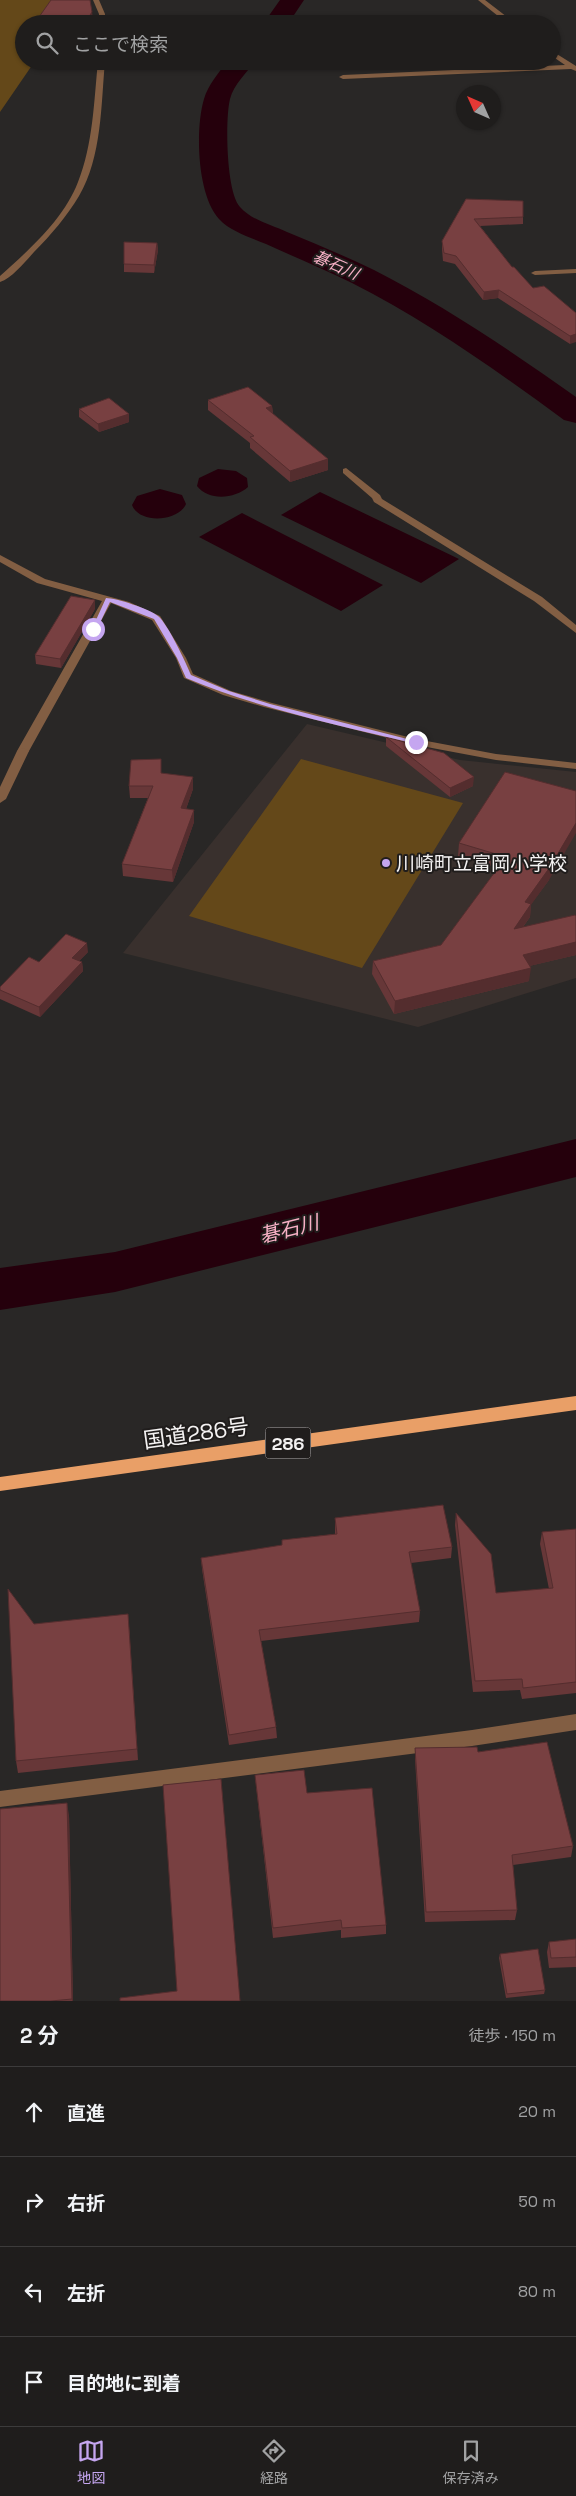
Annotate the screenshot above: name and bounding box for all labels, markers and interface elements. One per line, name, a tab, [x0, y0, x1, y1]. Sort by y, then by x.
search box	[15, 15, 561, 70]
icon: search	[33, 29, 61, 57]
text: ここで検索	[73, 32, 168, 57]
north arrow	[456, 85, 501, 130]
water label: 碁石川	[310, 246, 364, 285]
route start	[82, 618, 105, 641]
route end	[405, 731, 428, 754]
place label: 川崎町立富岡小学校	[396, 851, 567, 876]
marker: 川崎町立富岡小学校	[380, 857, 392, 869]
water label: 碁石川	[257, 1209, 323, 1249]
street label: 国道286号	[141, 1412, 251, 1454]
road number: 286	[266, 1428, 310, 1459]
text: 2 分	[20, 2022, 59, 2049]
text: 徒歩 · 150 m	[468, 2025, 556, 2046]
icon: ahead	[20, 2098, 48, 2126]
text: 直進	[67, 2101, 105, 2126]
text: 20 m	[518, 2101, 556, 2122]
icon: right	[20, 2188, 48, 2216]
text: 右折	[67, 2191, 105, 2216]
text: 50 m	[518, 2191, 556, 2212]
icon: left	[20, 2278, 48, 2306]
text: 左折	[67, 2281, 105, 2306]
text: 80 m	[518, 2281, 556, 2302]
icon: arrive	[20, 2368, 48, 2396]
text: 目的地に到着	[67, 2371, 181, 2396]
tab: 地図	[77, 2437, 105, 2487]
tab: 経路	[260, 2437, 288, 2487]
tab: 保存済み	[443, 2437, 499, 2487]

